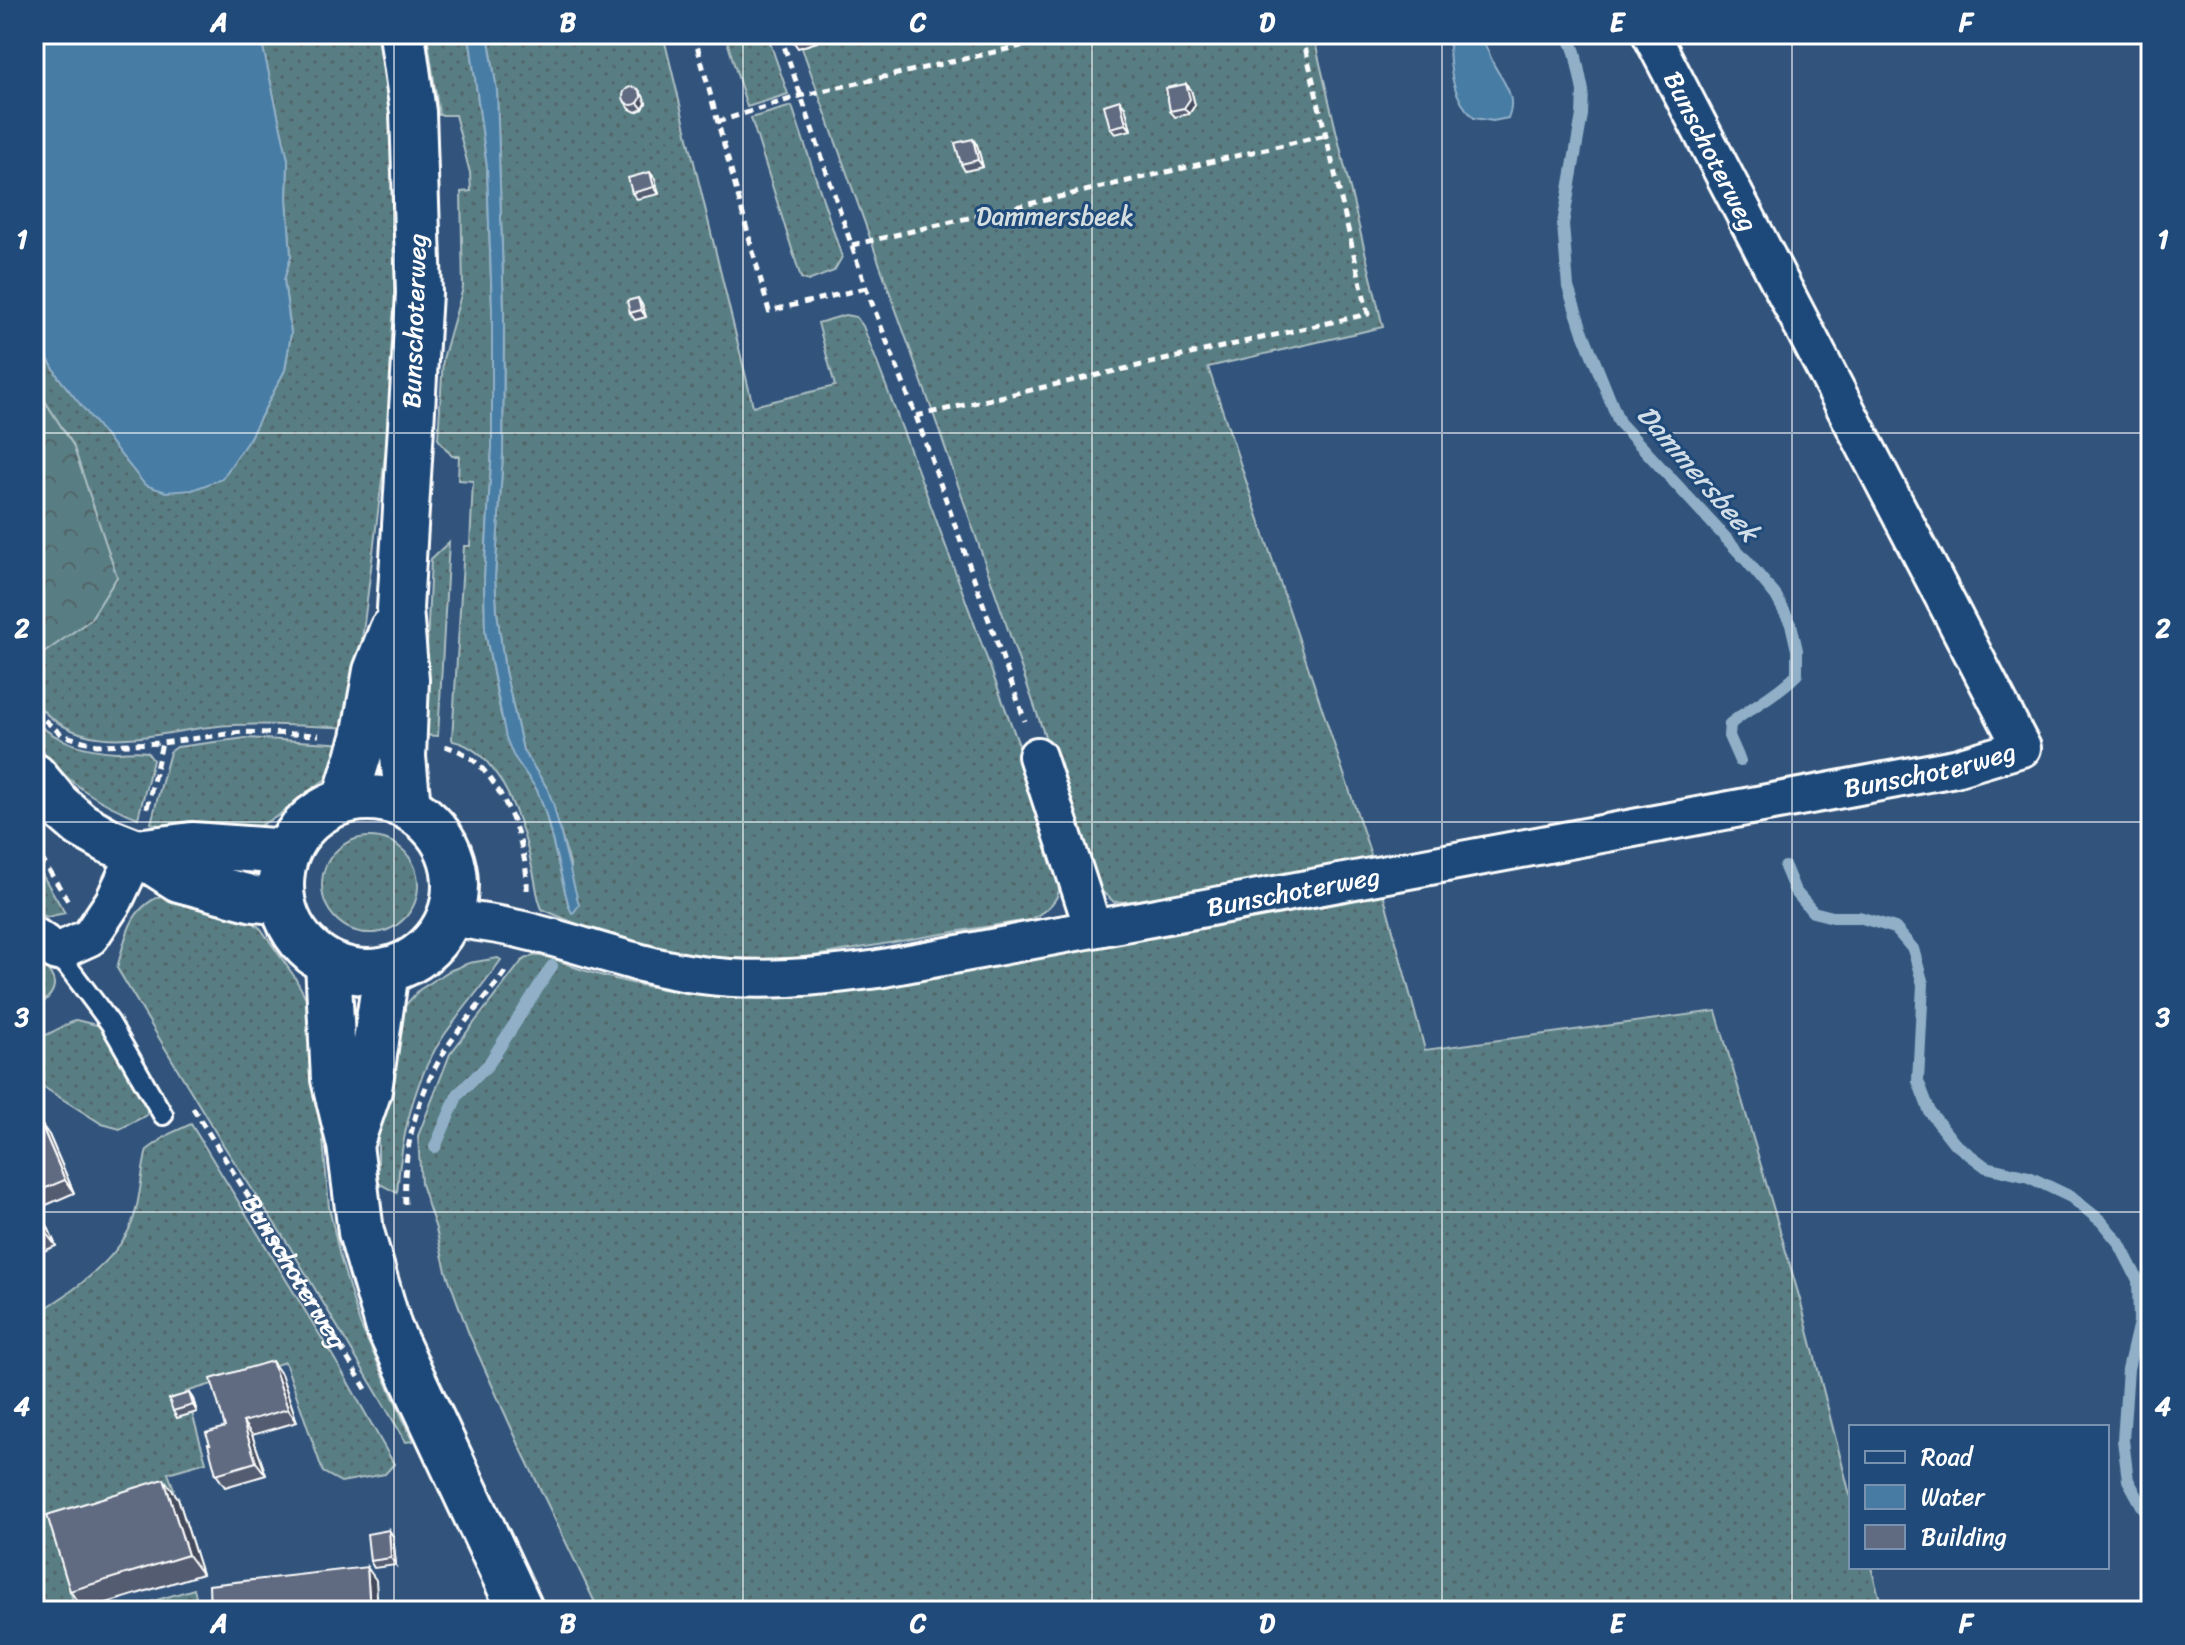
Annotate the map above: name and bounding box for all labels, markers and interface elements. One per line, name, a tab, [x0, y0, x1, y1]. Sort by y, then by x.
text: A	[209, 0, 228, 45]
text: B	[560, 0, 577, 45]
text: C	[909, 0, 927, 45]
text: D	[1259, 0, 1275, 45]
text: E	[1610, 0, 1627, 45]
text: F	[1958, 0, 1975, 45]
street label: Bunschoterweg	[1651, 63, 1771, 239]
park label: Dammersbeek	[976, 193, 1134, 239]
text: 1	[16, 216, 28, 262]
text: 1	[2157, 216, 2169, 262]
street label: Bunschoterweg	[388, 233, 440, 409]
water label: Dammersbeek	[1624, 393, 1774, 555]
text: 2	[13, 605, 30, 651]
text: 2	[2154, 605, 2171, 651]
street label: Bunschoterweg	[1840, 728, 2021, 811]
street label: Bunschoterweg	[1203, 853, 1384, 930]
text: 3	[14, 994, 30, 1040]
text: 3	[2155, 994, 2171, 1040]
street label: Bunschoterweg	[229, 1184, 360, 1358]
text: 4	[14, 1383, 30, 1429]
text: 4	[2155, 1383, 2171, 1429]
legend	[1849, 1425, 2109, 1569]
text: Road	[1921, 1436, 1975, 1478]
text: Water	[1921, 1476, 1986, 1518]
text: Building	[1921, 1516, 2007, 1558]
text: A	[209, 1600, 228, 1645]
text: B	[560, 1600, 577, 1645]
text: C	[909, 1600, 927, 1645]
text: D	[1259, 1600, 1275, 1645]
text: E	[1610, 1600, 1627, 1645]
text: F	[1958, 1600, 1975, 1645]

